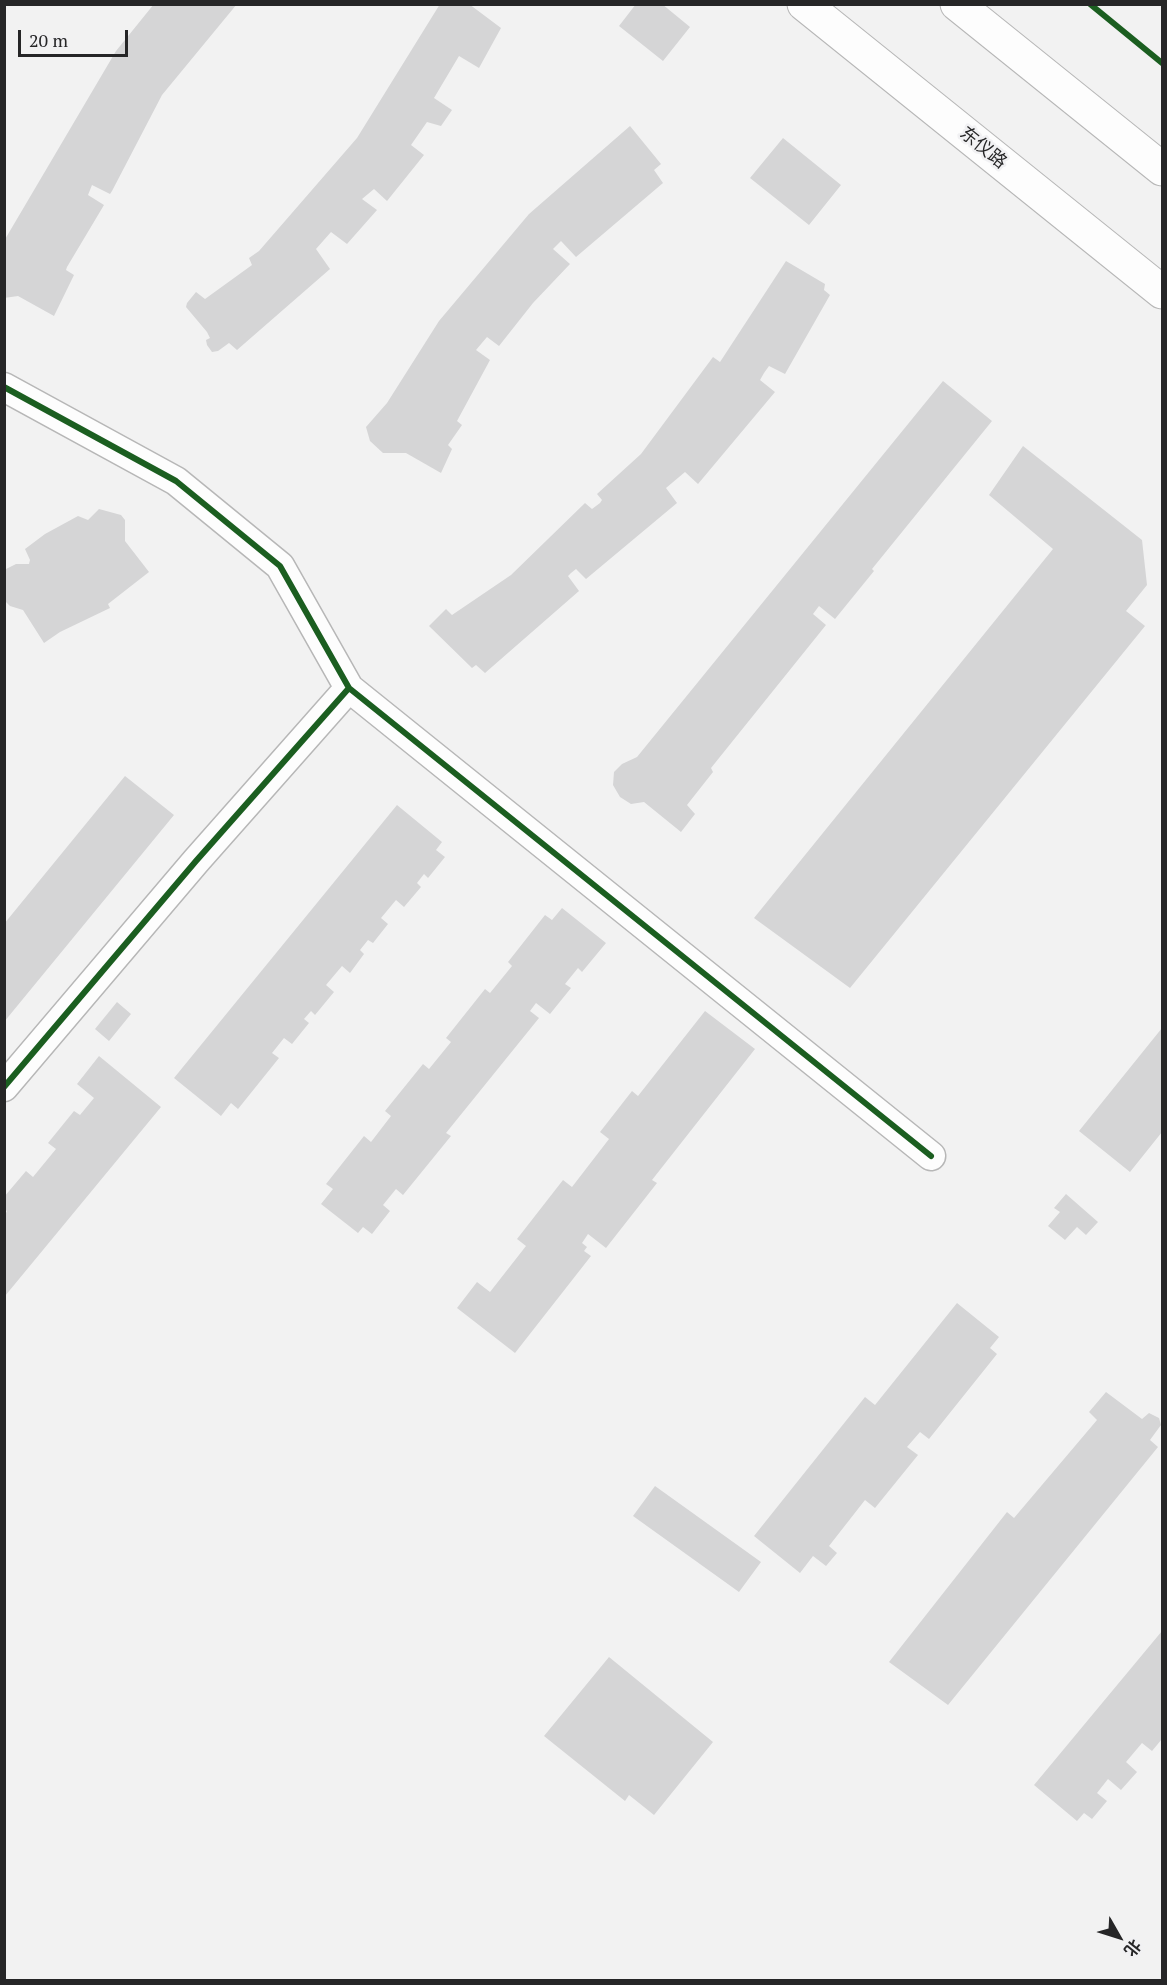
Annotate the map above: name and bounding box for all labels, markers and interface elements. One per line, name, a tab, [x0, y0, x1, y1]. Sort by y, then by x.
scale bar	[21, 18, 130, 56]
text: 20 m	[29, 28, 68, 52]
street label: 东仪路	[955, 123, 1011, 173]
north arrow	[1089, 1907, 1149, 1967]
text: 北	[1119, 1935, 1147, 1961]

